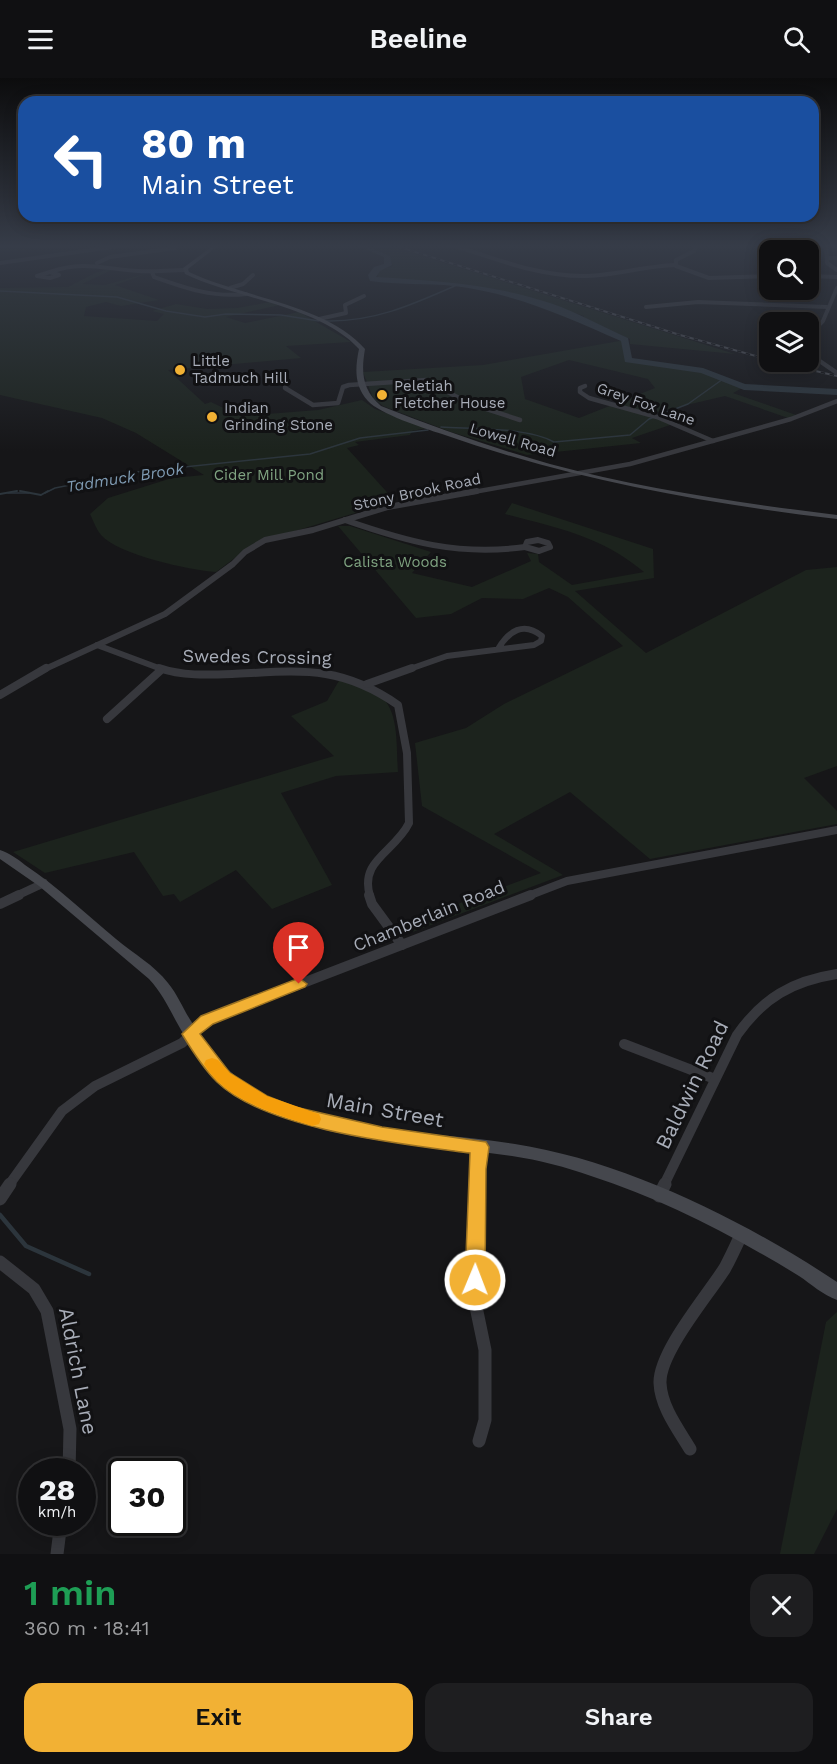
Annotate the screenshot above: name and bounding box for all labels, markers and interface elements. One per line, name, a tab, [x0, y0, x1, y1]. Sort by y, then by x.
icon: menu	[24, 23, 57, 56]
text: Beeline	[370, 23, 467, 55]
icon: search	[780, 23, 813, 56]
text: 80 m	[141, 119, 246, 168]
icon: left	[42, 120, 120, 198]
text: Main Street	[141, 169, 294, 201]
map controls	[759, 240, 819, 372]
button: search	[759, 240, 819, 300]
button: layers	[759, 312, 819, 372]
place label: Little Tadmuch Hill	[192, 352, 288, 387]
marker: Little Tadmuch Hill	[173, 363, 187, 377]
place label: Peletiah Fletcher House	[394, 377, 505, 412]
street label: Grey Fox Lane	[594, 379, 698, 429]
marker: Peletiah Fletcher House	[375, 388, 389, 402]
place label: Indian Grinding Stone	[224, 399, 333, 434]
marker: Indian Grinding Stone	[205, 410, 219, 424]
street label: Lowell Road	[468, 419, 558, 461]
water label: Tadmuck Brook	[65, 459, 186, 496]
park label: Cider Mill Pond	[214, 466, 324, 484]
street label: Stony Brook Road	[352, 470, 482, 514]
park label: Calista Woods	[343, 553, 447, 571]
street label: Swedes Crossing	[183, 645, 332, 668]
street label: Chamberlain Road	[350, 876, 508, 956]
pin	[273, 922, 324, 984]
icon: arrive	[282, 931, 315, 964]
street label: Baldwin Road	[650, 1016, 733, 1153]
street label: Main Street	[324, 1087, 446, 1132]
position arrow	[443, 1248, 507, 1312]
street label: Aldrich Lane	[54, 1305, 103, 1437]
speed limit sign: 30	[108, 1458, 186, 1536]
text: 28	[39, 1472, 75, 1507]
text: km/h	[38, 1503, 76, 1521]
text: 1 min	[24, 1572, 116, 1614]
button: close	[750, 1574, 813, 1637]
text: 360 m · 18:41	[24, 1616, 150, 1640]
button: Exit	[24, 1683, 413, 1752]
button: Share	[425, 1683, 813, 1752]

